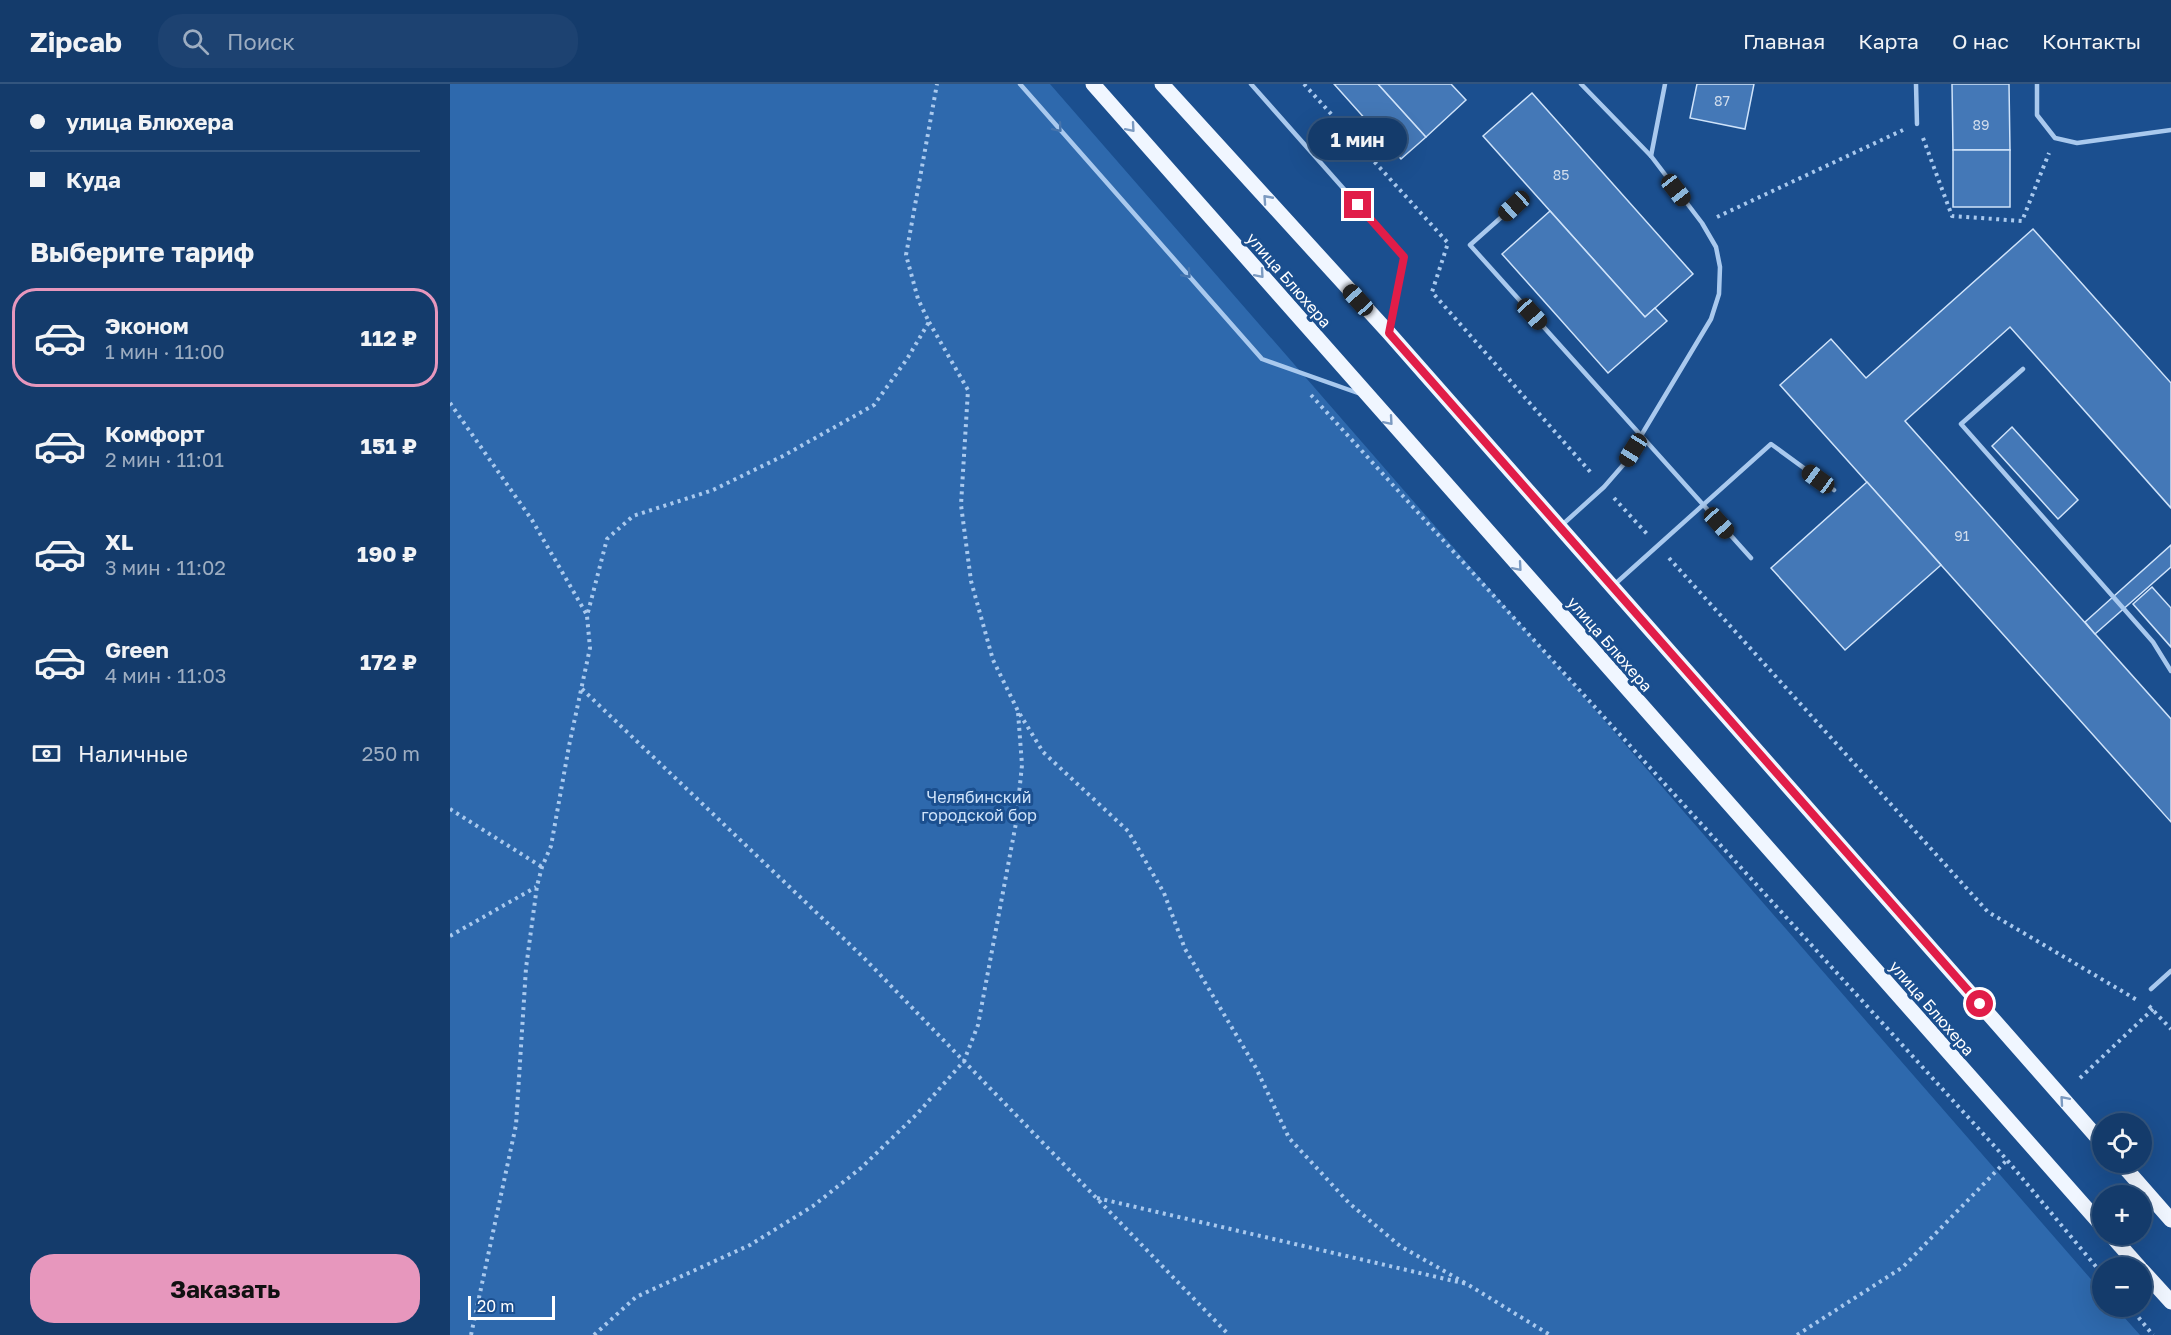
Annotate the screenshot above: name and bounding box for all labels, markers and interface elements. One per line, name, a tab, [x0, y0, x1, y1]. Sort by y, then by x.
search box	[158, 14, 578, 68]
text: Zipcab	[30, 25, 122, 58]
icon: search	[179, 25, 212, 58]
text: Поиск	[227, 28, 295, 55]
text: Главная	[1743, 28, 1825, 54]
text: Карта	[1858, 28, 1919, 54]
text: О нас	[1952, 28, 2009, 54]
text: Контакты	[2042, 28, 2141, 54]
house number: 87	[1714, 92, 1730, 109]
text: улица Блюхера	[66, 108, 234, 135]
house number: 89	[1972, 116, 1990, 133]
callout: 1 мин	[1308, 118, 1408, 160]
one-way arrow	[1051, 121, 1062, 132]
one-way arrow	[1124, 121, 1135, 132]
text: 1 мин	[1330, 127, 1385, 151]
text: Куда	[66, 166, 121, 193]
house number: 85	[1553, 166, 1569, 183]
car	[1658, 170, 1694, 210]
car	[1495, 187, 1533, 225]
route end	[1344, 191, 1371, 218]
one-way arrow	[1263, 195, 1274, 206]
street label: улица Блюхера	[1242, 228, 1336, 332]
text: Выберите тариф	[30, 236, 254, 268]
one-way arrow	[1180, 268, 1191, 278]
one-way arrow	[1253, 268, 1264, 278]
car	[1339, 281, 1377, 319]
car	[1513, 295, 1551, 333]
icon: car	[33, 311, 87, 365]
text: Эконом	[105, 312, 189, 339]
text: 112 ₽	[361, 324, 417, 351]
text: 1 мин · 11:00	[105, 339, 225, 363]
one-way arrow	[1382, 414, 1393, 425]
icon: car	[33, 419, 87, 473]
text: Комфорт	[105, 420, 205, 447]
car	[1616, 430, 1650, 470]
text: 151 ₽	[361, 432, 417, 459]
text: 2 мин · 11:01	[105, 447, 224, 471]
car	[1798, 461, 1838, 497]
car	[1700, 504, 1738, 542]
icon: car	[33, 527, 87, 581]
house number: 91	[1954, 527, 1970, 544]
text: XL	[105, 528, 133, 555]
text: 190 ₽	[357, 540, 417, 567]
text: 3 мин · 11:02	[105, 555, 226, 579]
one-way arrow	[1511, 560, 1522, 571]
street label: улица Блюхера	[1563, 592, 1657, 696]
icon: car	[33, 635, 87, 689]
text: Green	[105, 636, 169, 663]
text: 172 ₽	[360, 648, 417, 675]
text: 4 мин · 11:03	[105, 663, 227, 687]
icon: cash	[30, 737, 63, 770]
text: Наличные	[78, 740, 188, 767]
text: 250 m	[362, 741, 420, 765]
park label: Челябинский городской бор	[921, 787, 1037, 825]
street label: улица Блюхера	[1885, 956, 1979, 1060]
route start	[1966, 990, 1993, 1017]
one-way arrow	[2060, 1096, 2071, 1107]
map controls	[2092, 1113, 2152, 1317]
button: locate	[2092, 1113, 2152, 1173]
button: +	[2092, 1185, 2152, 1245]
button: Заказать	[30, 1254, 420, 1323]
button: −	[2092, 1257, 2152, 1317]
scale bar	[468, 1293, 555, 1320]
text: 20 m	[477, 1296, 514, 1316]

